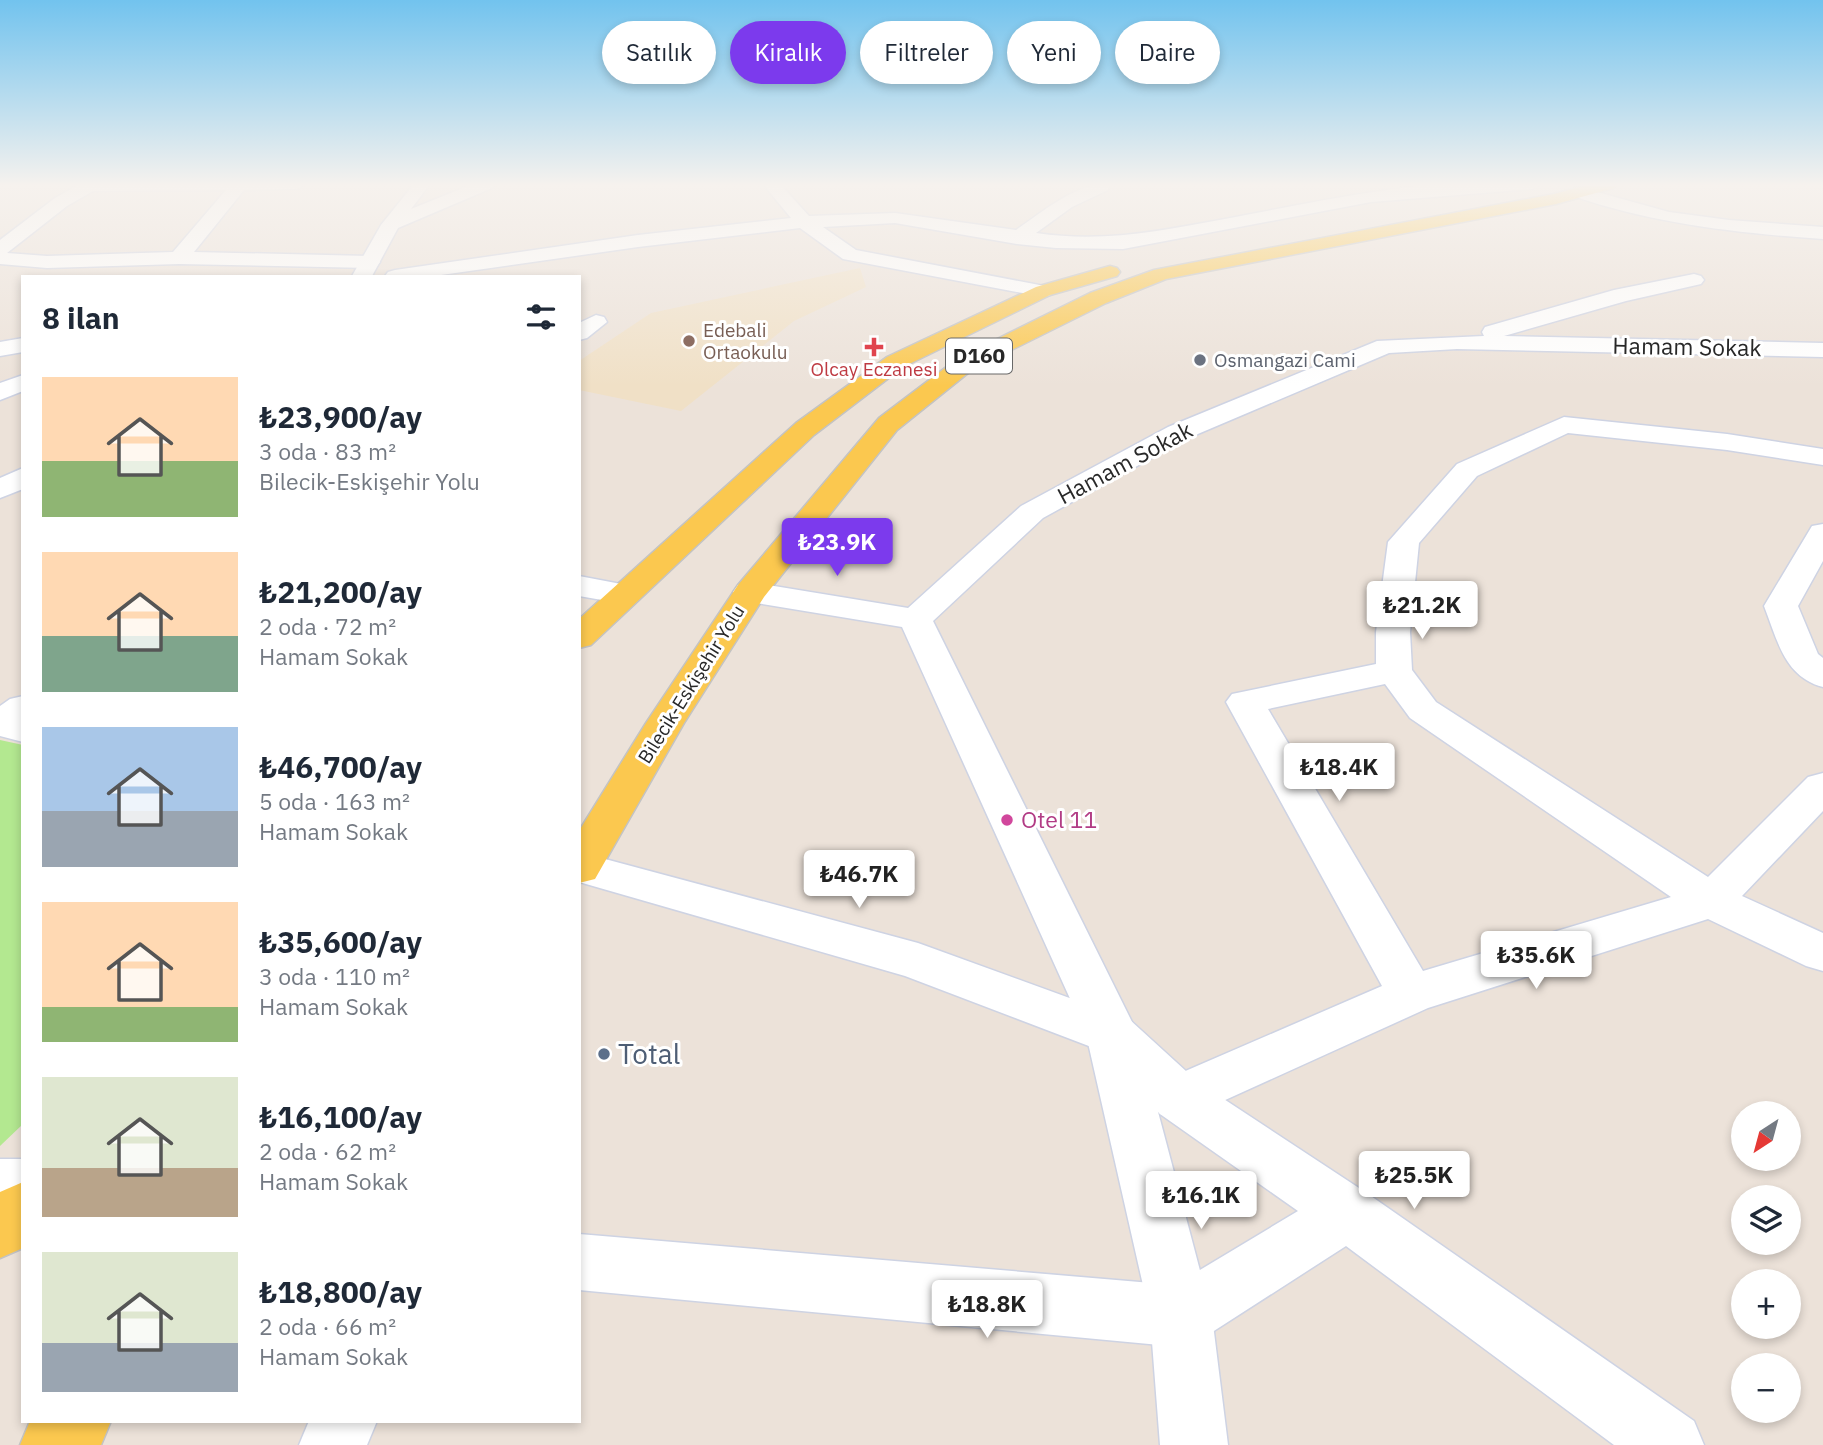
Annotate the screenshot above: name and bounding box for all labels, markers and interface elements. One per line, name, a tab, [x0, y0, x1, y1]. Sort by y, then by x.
chip: Satılık	[602, 21, 716, 84]
chip: Kiralık	[730, 21, 846, 84]
chip: Filtreler	[860, 21, 993, 84]
chip: Yeni	[1007, 21, 1101, 84]
chip: Daire	[1115, 21, 1220, 84]
text: 8 ilan	[42, 298, 120, 337]
icon: filters	[522, 298, 560, 336]
place label: Edebali Ortaokulu	[703, 318, 788, 364]
street label: Hamam Sokak	[1612, 330, 1762, 362]
marker: Edebali Ortaokulu	[681, 333, 697, 349]
road number: D160	[946, 338, 1012, 374]
marker: Olcay Eczanesi	[866, 339, 882, 355]
place label: Osmangazi Cami	[1214, 348, 1356, 372]
marker: Osmangazi Cami	[1192, 352, 1208, 368]
place label: Olcay Eczanesi	[811, 357, 937, 381]
text: ₺23,900/ay	[259, 397, 422, 436]
icon: home	[98, 405, 182, 489]
street label: Hamam Sokak	[1052, 414, 1197, 510]
text: 3 oda · 83 m²	[259, 436, 396, 466]
text: Bilecik-Eskişehir Yolu	[259, 466, 480, 496]
pin: ₺23.9K	[780, 518, 894, 578]
text: ₺23.9K	[798, 526, 876, 556]
text: ₺21,200/ay	[259, 572, 422, 611]
icon: home	[98, 580, 182, 664]
pin: ₺21.2K	[1365, 582, 1479, 641]
text: ₺21.2K	[1383, 589, 1461, 619]
street label: Bilecik-Eskişehir Yolu	[632, 600, 750, 768]
text: 2 oda · 72 m²	[259, 611, 396, 641]
text: Hamam Sokak	[259, 641, 408, 671]
pin: ₺18.4K	[1282, 744, 1396, 803]
text: ₺46,700/ay	[259, 747, 422, 786]
text: ₺18.4K	[1300, 751, 1378, 781]
icon: home	[98, 755, 182, 839]
text: 5 oda · 163 m²	[259, 786, 410, 816]
place label: Otel 11	[1021, 804, 1097, 834]
marker: Otel 11	[999, 812, 1015, 828]
text: Hamam Sokak	[259, 816, 408, 846]
pin: ₺46.7K	[802, 850, 916, 910]
text: ₺46.7K	[820, 858, 898, 888]
text: ₺35,600/ay	[259, 922, 422, 961]
icon: home	[98, 930, 182, 1014]
pin: ₺35.6K	[1479, 932, 1593, 991]
text: ₺35.6K	[1497, 939, 1575, 969]
text: 3 oda · 110 m²	[259, 961, 410, 991]
text: Hamam Sokak	[259, 991, 408, 1021]
place label: Total	[618, 1035, 680, 1072]
marker: Total	[596, 1046, 612, 1062]
text: ₺16,100/ay	[259, 1097, 422, 1136]
north arrow	[1731, 1101, 1801, 1171]
map controls	[1731, 1101, 1801, 1423]
icon: home	[98, 1105, 182, 1189]
text: 2 oda · 62 m²	[259, 1136, 396, 1166]
pin: ₺25.5K	[1357, 1152, 1471, 1211]
text: ₺25.5K	[1375, 1159, 1453, 1189]
text: Hamam Sokak	[259, 1166, 408, 1196]
pin: ₺16.1K	[1144, 1172, 1258, 1231]
text: ₺16.1K	[1162, 1179, 1240, 1209]
button: layers	[1731, 1185, 1801, 1255]
button: +	[1731, 1269, 1801, 1339]
text: ₺18,800/ay	[259, 1272, 422, 1311]
icon: home	[98, 1280, 182, 1364]
pin: ₺18.8K	[930, 1280, 1044, 1340]
text: ₺18.8K	[948, 1288, 1026, 1318]
text: 2 oda · 66 m²	[259, 1311, 396, 1341]
text: Hamam Sokak	[259, 1341, 408, 1371]
button: −	[1731, 1353, 1801, 1423]

